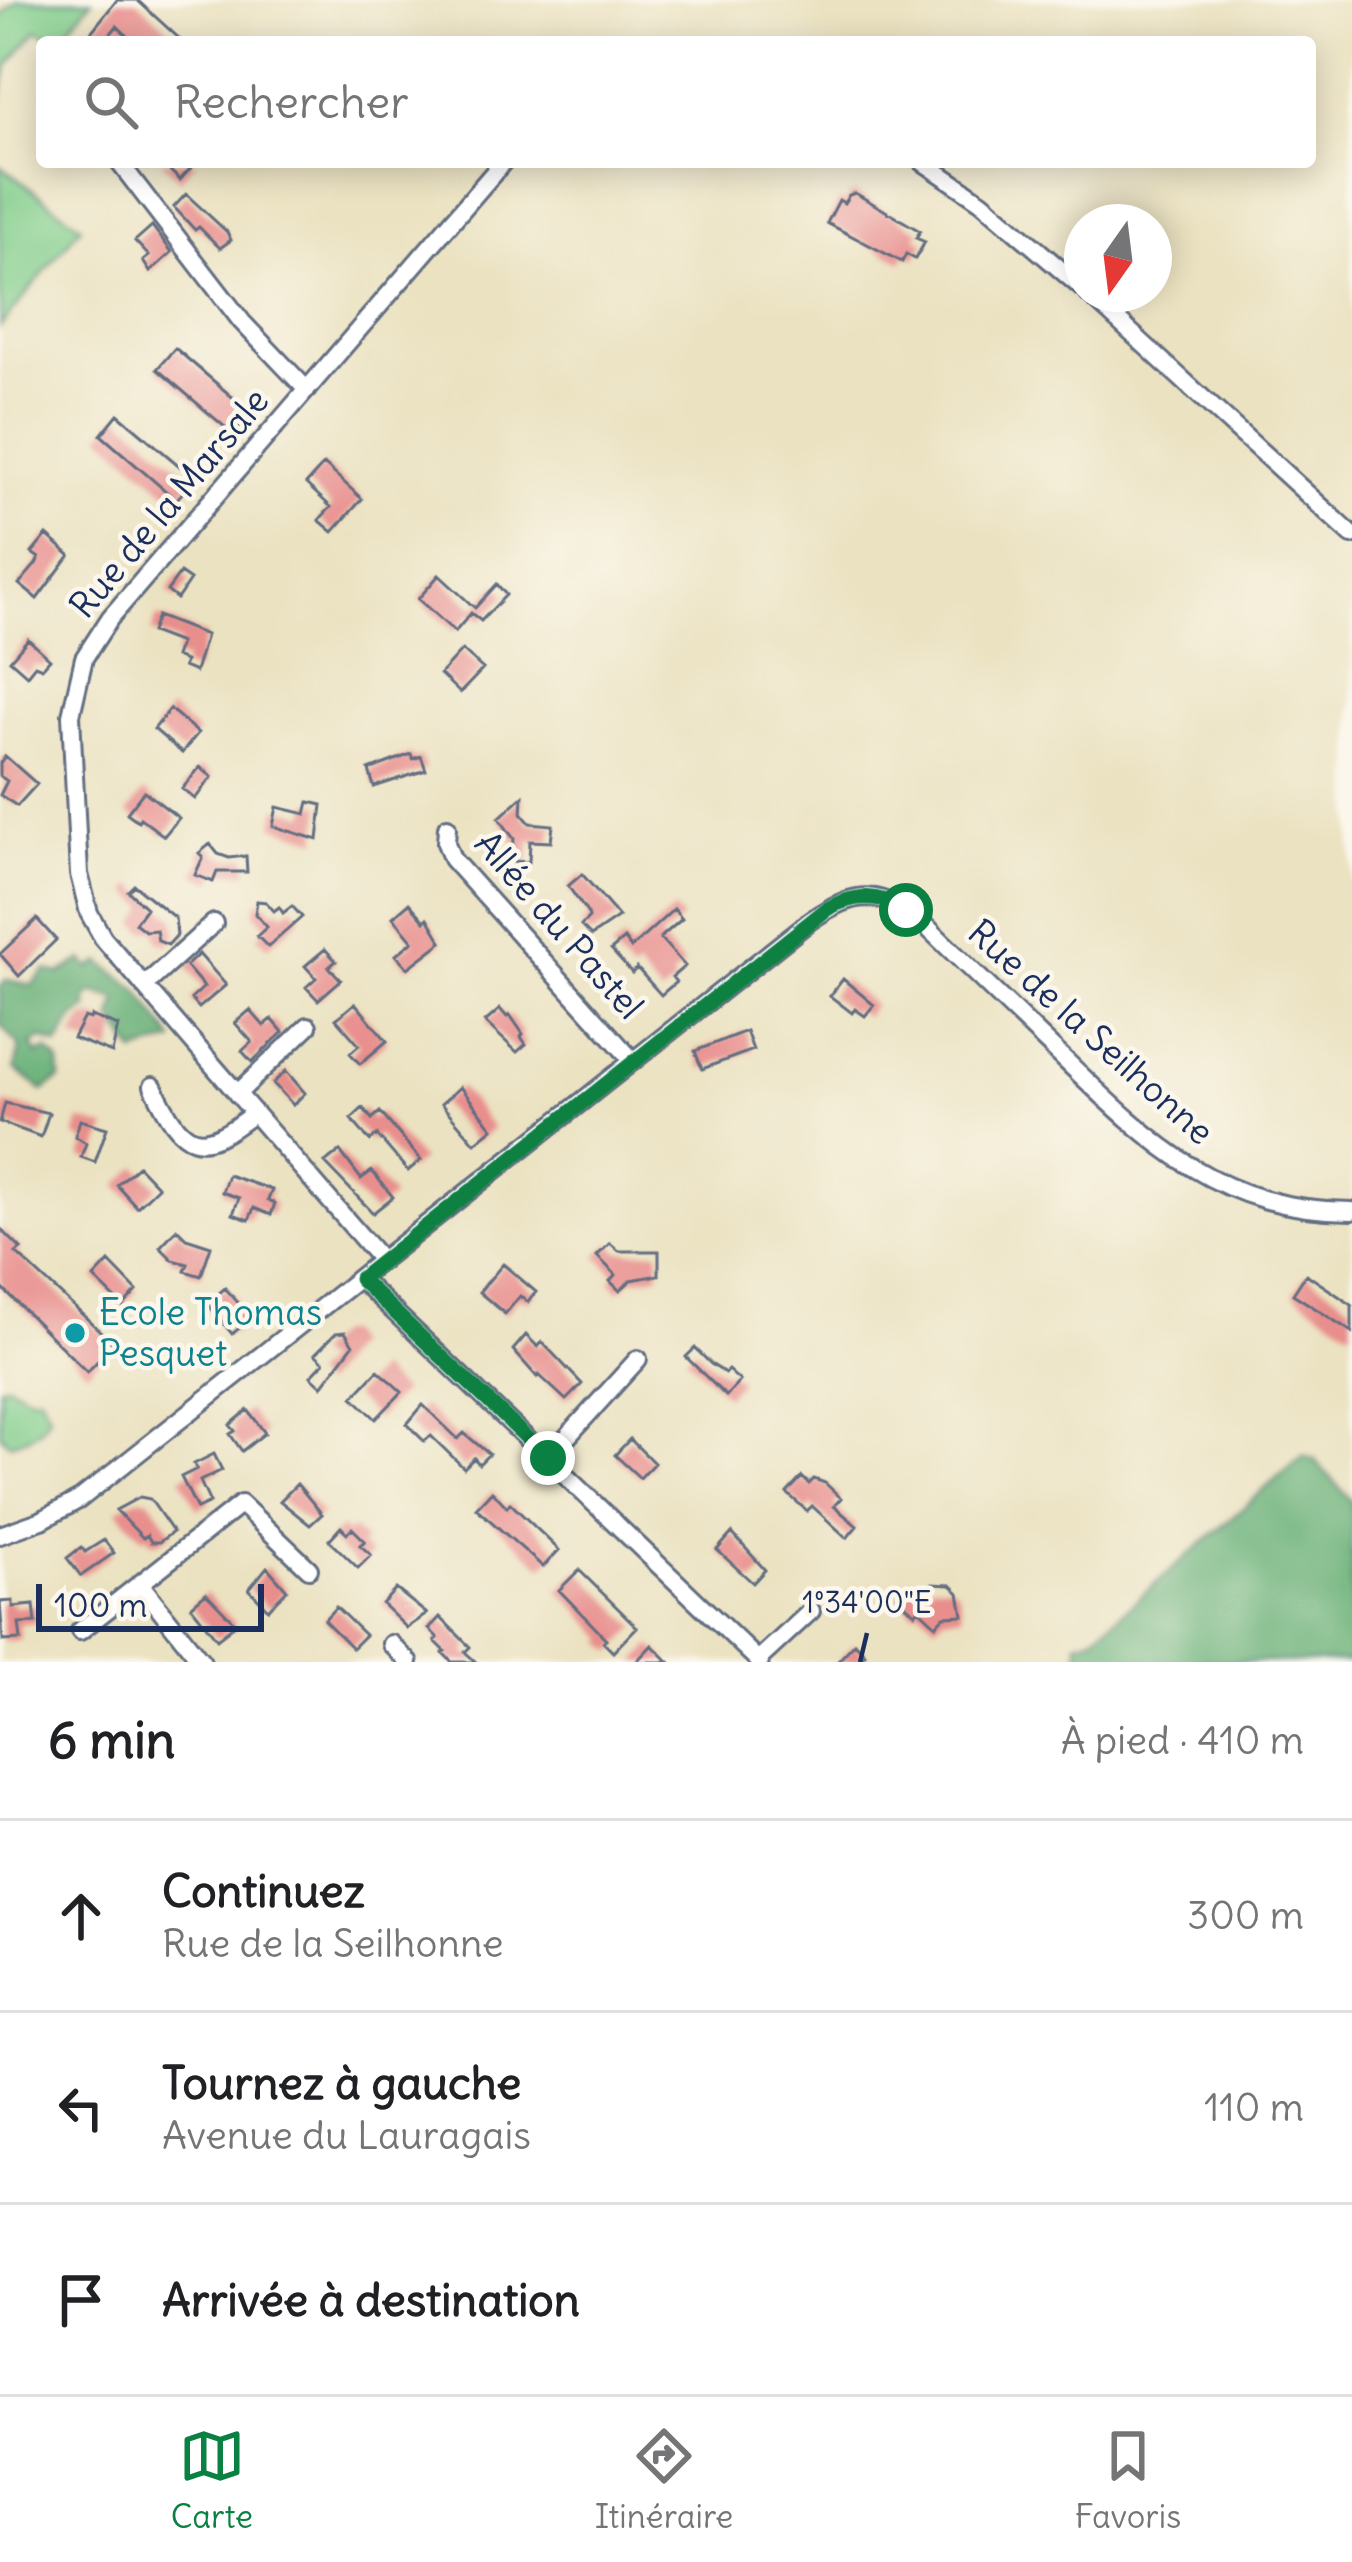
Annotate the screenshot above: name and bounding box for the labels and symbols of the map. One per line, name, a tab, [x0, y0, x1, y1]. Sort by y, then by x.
north arrow	[1064, 204, 1172, 312]
street label: Rue de la Marsale	[60, 379, 278, 627]
street label: Allée du Pastel	[465, 822, 653, 1028]
route start	[879, 883, 933, 937]
street label: Rue de la Seilhonne	[959, 910, 1223, 1154]
place label: Ecole Thomas Pesquet	[99, 1290, 322, 1376]
marker: Ecole Thomas Pesquet	[62, 1320, 88, 1346]
route end	[521, 1431, 575, 1485]
scale bar	[36, 1578, 264, 1631]
text: 1°34'00"E	[802, 1583, 932, 1621]

